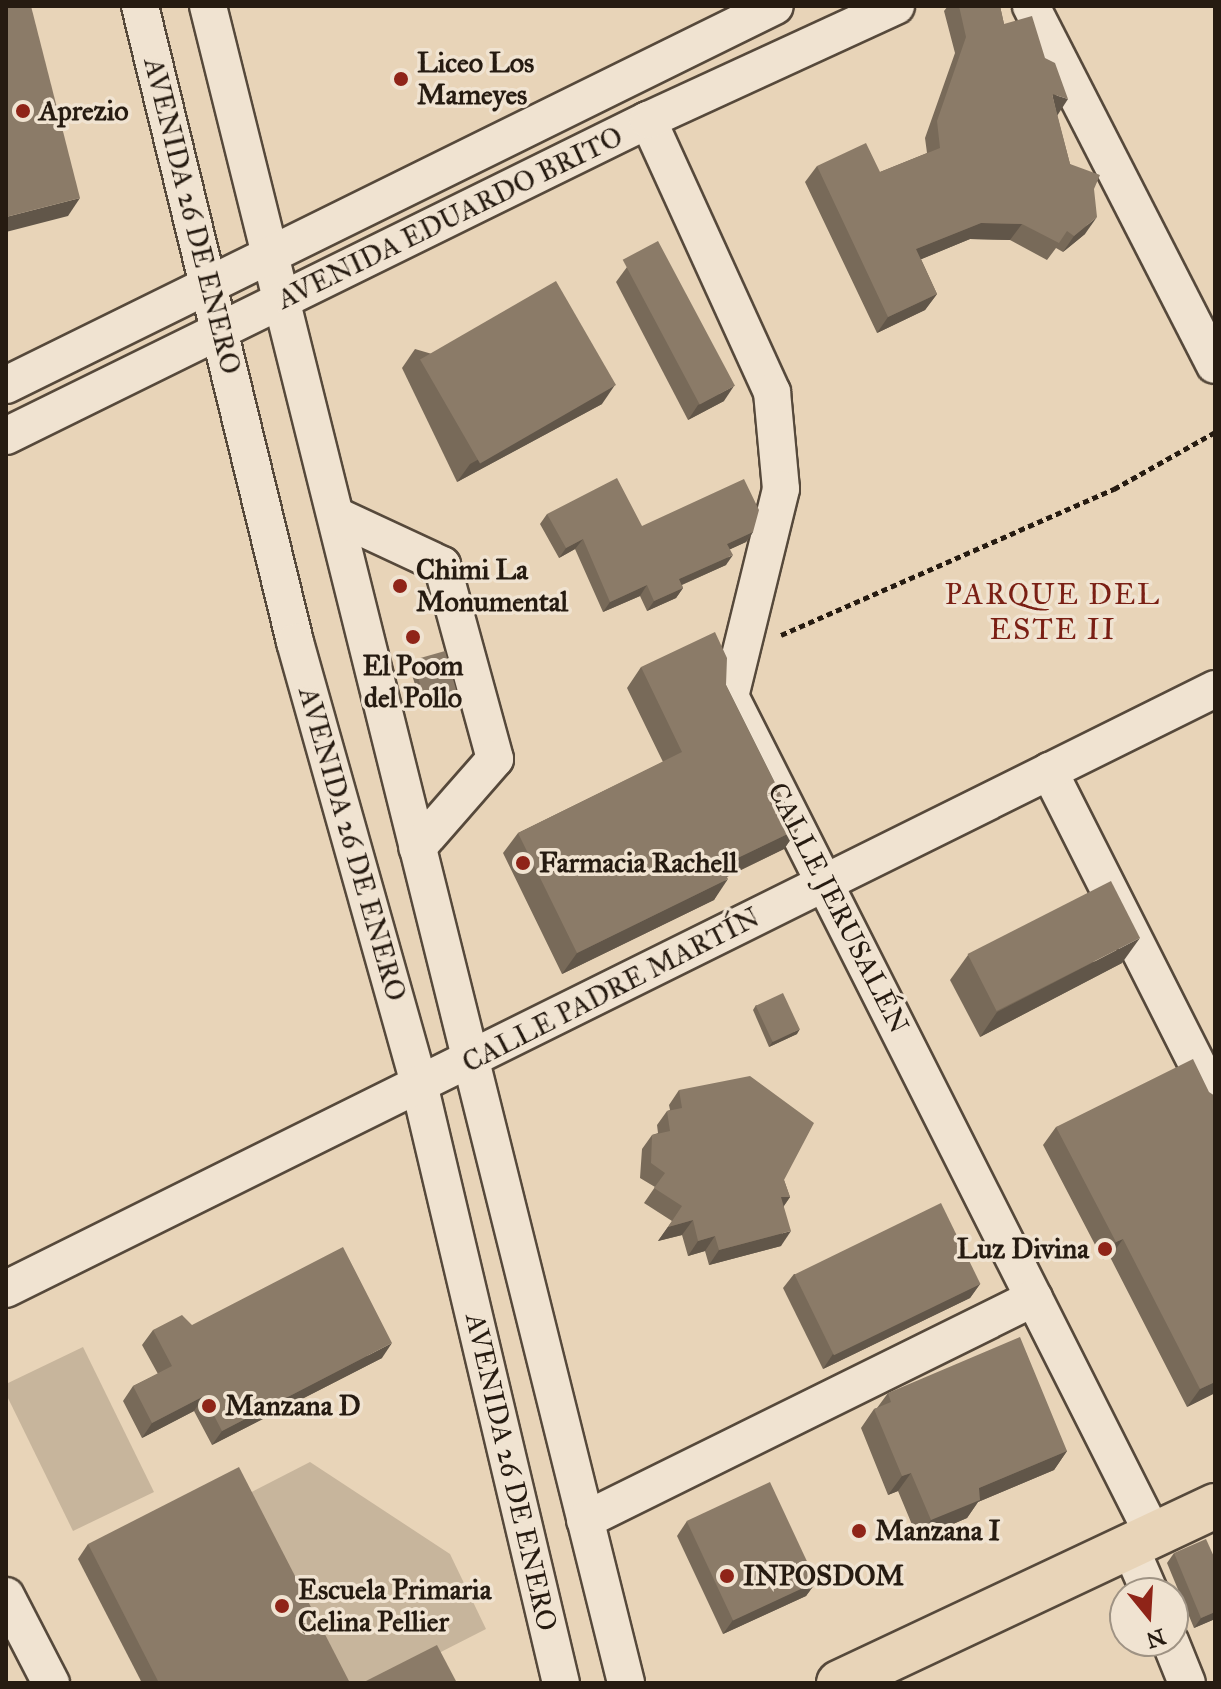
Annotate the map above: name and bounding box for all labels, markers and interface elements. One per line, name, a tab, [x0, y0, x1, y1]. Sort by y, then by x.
place label: Liceo Los Mameyes	[417, 46, 534, 112]
street label: AVENIDA 26 DE ENERO	[136, 54, 248, 378]
marker: Liceo Los Mameyes	[392, 70, 410, 88]
place label: Aprezio	[39, 94, 129, 128]
marker: Aprezio	[14, 102, 32, 120]
street label: AVENIDA EDUARDO BRITO	[272, 120, 628, 316]
place label: Chimi La Monumental	[416, 553, 568, 619]
district label: PARQUE DEL ESTE II	[945, 576, 1161, 646]
marker: Chimi La Monumental	[391, 577, 409, 595]
marker: El Poom del Pollo	[404, 628, 422, 646]
place label: El Poom del Pollo	[362, 649, 464, 715]
street label: AVENIDA 26 DE ENERO	[291, 683, 413, 1005]
street label: CALLE JERUSALÉN	[760, 777, 916, 1039]
place label: Farmacia Rachell	[539, 846, 737, 880]
marker: Farmacia Rachell	[514, 854, 532, 872]
street label: CALLE PADRE MARTÍN	[457, 900, 765, 1080]
place label: Luz Divina	[957, 1232, 1089, 1266]
marker: Luz Divina	[1096, 1240, 1114, 1258]
street label: AVENIDA 26 DE ENERO	[458, 1310, 564, 1634]
place label: Manzana D	[225, 1389, 361, 1423]
marker: Manzana D	[200, 1397, 218, 1415]
place label: Manzana I	[875, 1514, 1001, 1548]
marker: Manzana I	[850, 1522, 868, 1540]
place label: INPOSDOM	[743, 1559, 904, 1593]
marker: INPOSDOM	[718, 1567, 736, 1585]
place label: Escuela Primaria Celina Pellier	[298, 1573, 492, 1639]
north arrow	[1109, 1577, 1189, 1657]
marker: Escuela Primaria Celina Pellier	[273, 1597, 291, 1615]
text: N	[1143, 1623, 1169, 1654]

